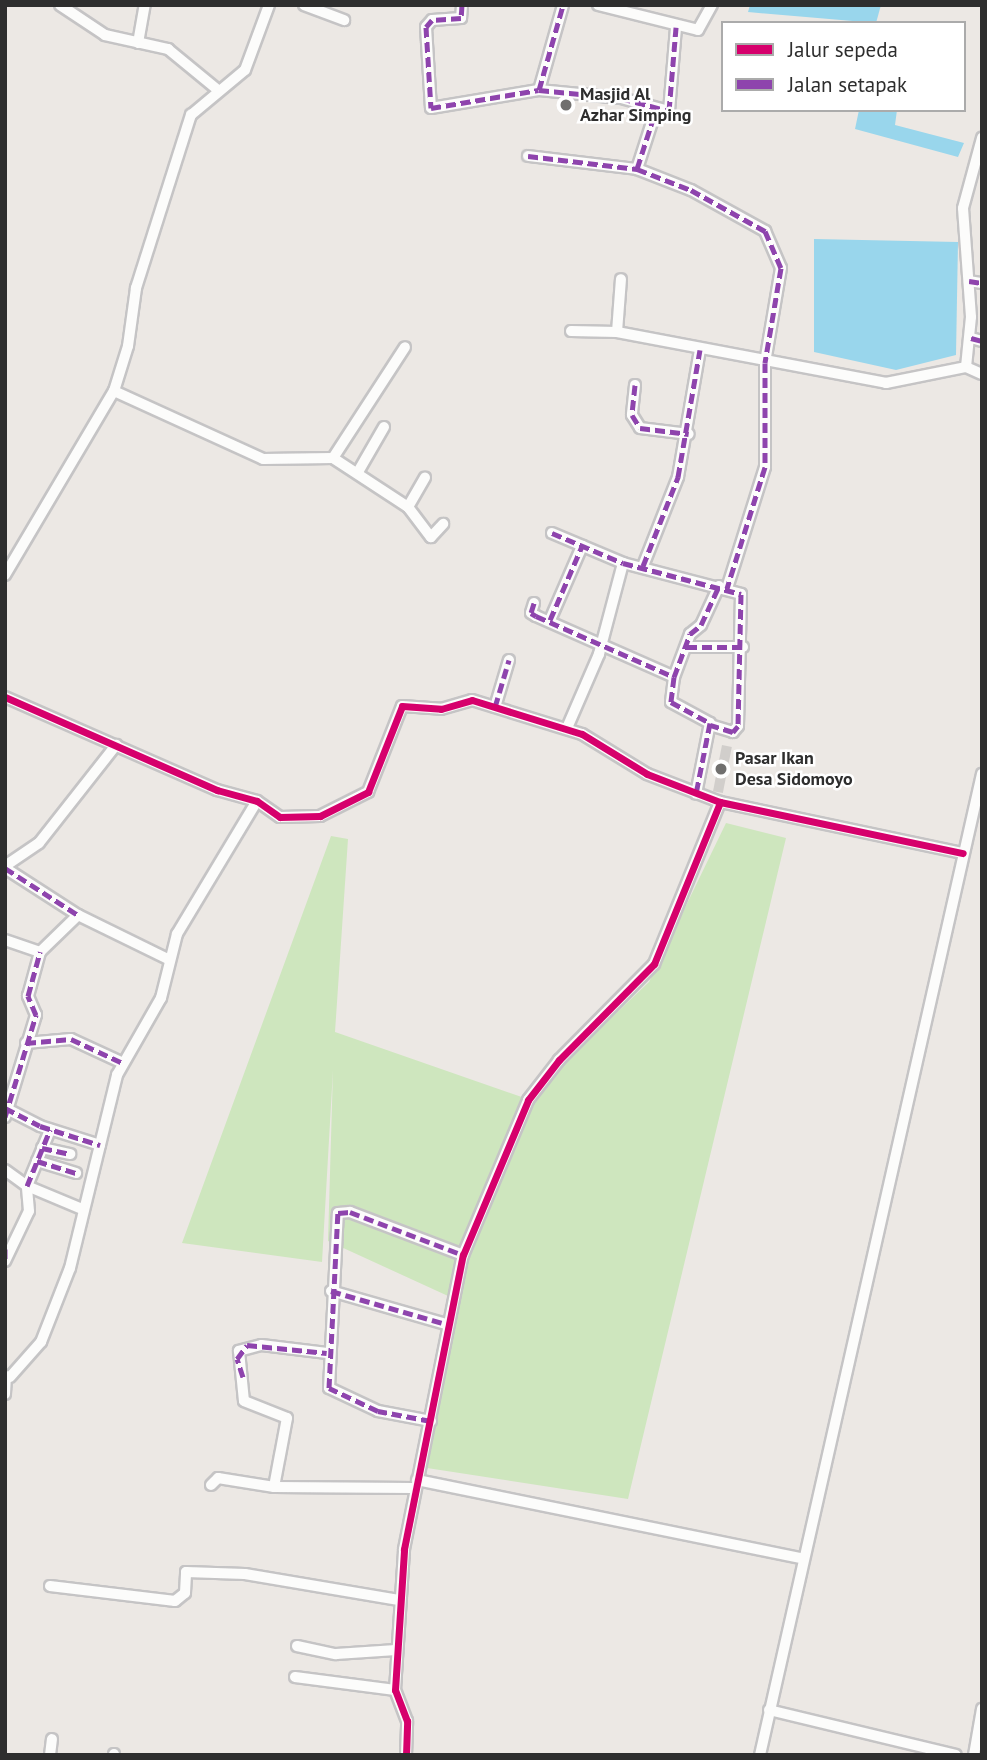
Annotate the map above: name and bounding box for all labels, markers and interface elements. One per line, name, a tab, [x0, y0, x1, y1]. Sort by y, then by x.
legend	[721, 21, 966, 112]
text: Jalur sepeda	[788, 36, 898, 63]
text: Jalan setapak	[788, 71, 907, 98]
place label: Masjid Al Azhar Simping	[580, 84, 691, 126]
marker: Masjid Al Azhar Simping	[558, 97, 574, 113]
place label: Pasar Ikan Desa Sidomoyo	[735, 748, 853, 790]
marker: Pasar Ikan Desa Sidomoyo	[713, 761, 729, 777]

